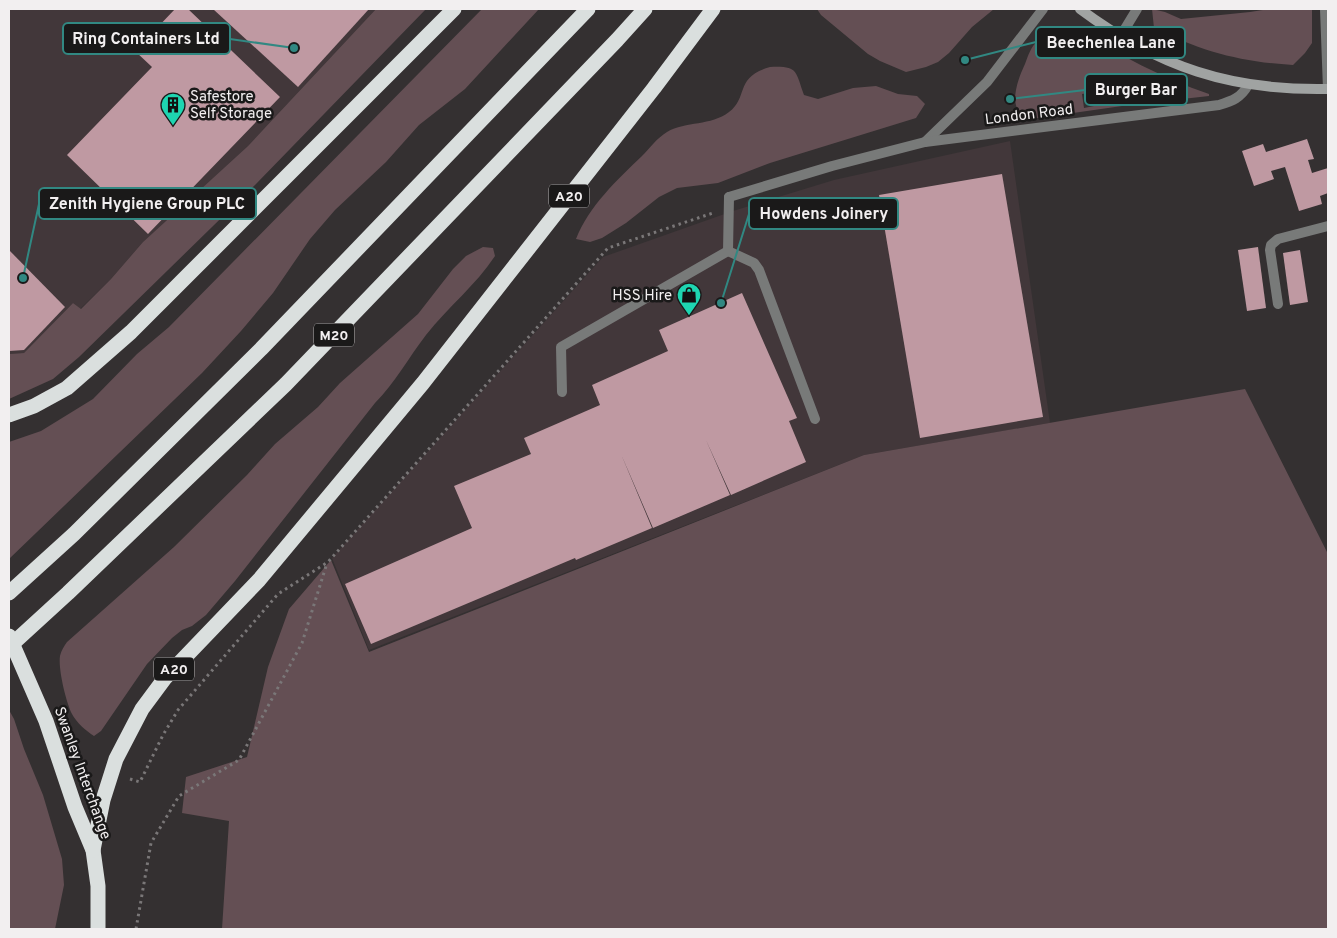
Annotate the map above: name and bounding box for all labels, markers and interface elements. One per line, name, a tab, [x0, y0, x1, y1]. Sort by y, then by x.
callout: Ring Containers Ltd	[63, 23, 230, 54]
callout: Beechenlea Lane	[1036, 27, 1185, 58]
text: Ring Containers Ltd	[72, 30, 220, 50]
text: Beechenlea Lane	[1046, 34, 1176, 54]
callout: Burger Bar	[1085, 74, 1187, 105]
text: Burger Bar	[1095, 81, 1177, 101]
place label: Safestore Self Storage	[190, 88, 272, 124]
building icon: Safestore Self Storage	[160, 92, 186, 126]
street label: London Road	[984, 101, 1074, 130]
road number: A20	[549, 185, 589, 208]
callout: Zenith Hygiene Group PLC	[39, 188, 256, 219]
text: Zenith Hygiene Group PLC	[49, 195, 245, 215]
callout: Howdens Joinery	[749, 198, 898, 229]
text: Howdens Joinery	[760, 205, 888, 225]
shop icon: HSS Hire	[676, 282, 702, 316]
place label: HSS Hire	[612, 287, 672, 306]
road number: M20	[314, 324, 354, 346]
road number: A20	[154, 658, 194, 681]
street label: Swanley Interchange	[49, 705, 114, 842]

